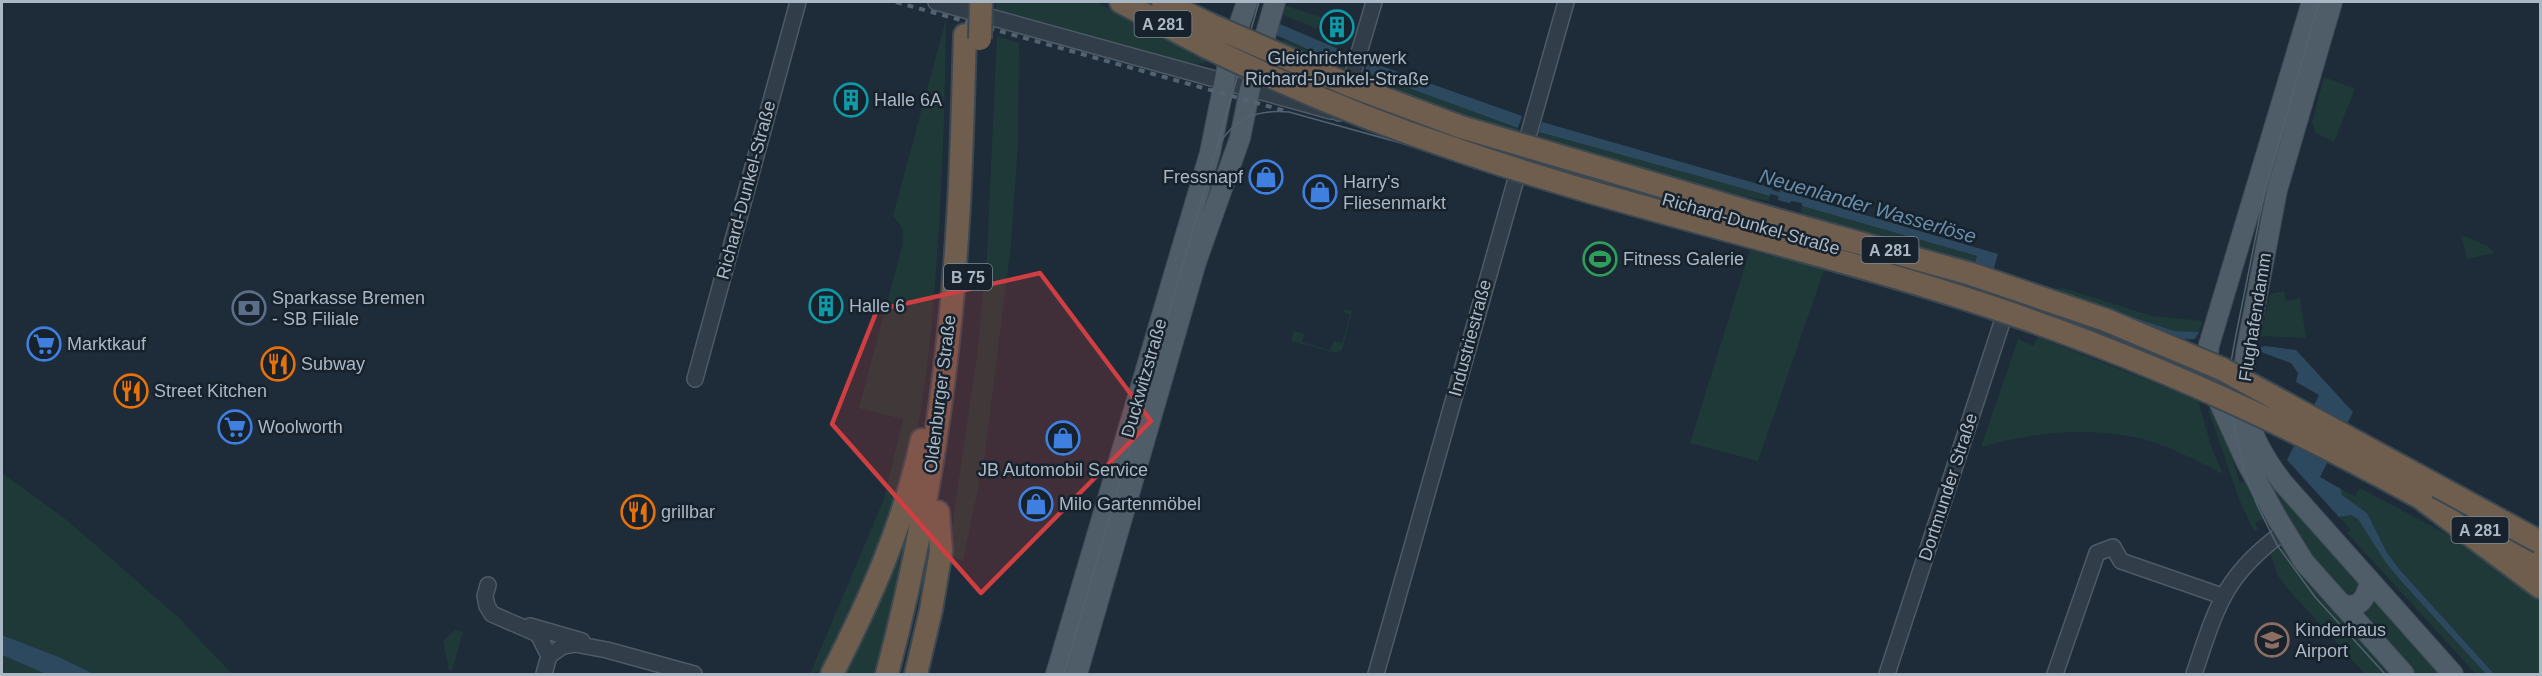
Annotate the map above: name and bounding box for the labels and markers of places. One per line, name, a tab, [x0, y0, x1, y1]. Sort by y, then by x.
building icon: Gleichrichterwerk Richard-Dunkel-Straße	[1319, 9, 1355, 45]
place label: Gleichrichterwerk Richard-Dunkel-Straße	[1245, 48, 1429, 89]
building icon: Halle 6A	[833, 82, 869, 118]
place label: Halle 6A	[874, 90, 942, 110]
shop icon: Fressnapf	[1248, 159, 1284, 195]
place label: Fressnapf	[1163, 167, 1244, 187]
place label: Harry's Fliesenmarkt	[1343, 172, 1446, 213]
shop icon: Harry's Fliesenmarkt	[1302, 174, 1338, 210]
sports icon: Fitness Galerie	[1582, 241, 1618, 277]
place label: Fitness Galerie	[1623, 249, 1744, 269]
place label: Sparkasse Bremen - SB Filiale	[272, 288, 425, 329]
building icon: Halle 6	[808, 288, 844, 324]
bank icon: Sparkasse Bremen - SB Filiale	[231, 290, 267, 326]
place label: Halle 6	[849, 296, 905, 316]
supermarket icon: Marktkauf	[26, 326, 62, 362]
place label: Marktkauf	[67, 334, 147, 354]
restaurant icon: Subway	[260, 346, 296, 382]
place label: Subway	[301, 354, 365, 374]
restaurant icon: Street Kitchen	[113, 373, 149, 409]
place label: Street Kitchen	[154, 381, 267, 401]
supermarket icon: Woolworth	[217, 409, 253, 445]
place label: Woolworth	[258, 417, 343, 437]
shop icon: JB Automobil Service	[1045, 420, 1081, 456]
place label: JB Automobil Service	[978, 460, 1148, 480]
shop icon: Milo Gartenmöbel	[1018, 486, 1054, 522]
restaurant icon: grillbar	[620, 494, 656, 530]
place label: Milo Gartenmöbel	[1059, 494, 1201, 514]
place label: grillbar	[661, 502, 715, 522]
place label: Kinderhaus Airport	[2295, 620, 2386, 661]
school or university icon: Kinderhaus Airport	[2254, 622, 2290, 658]

